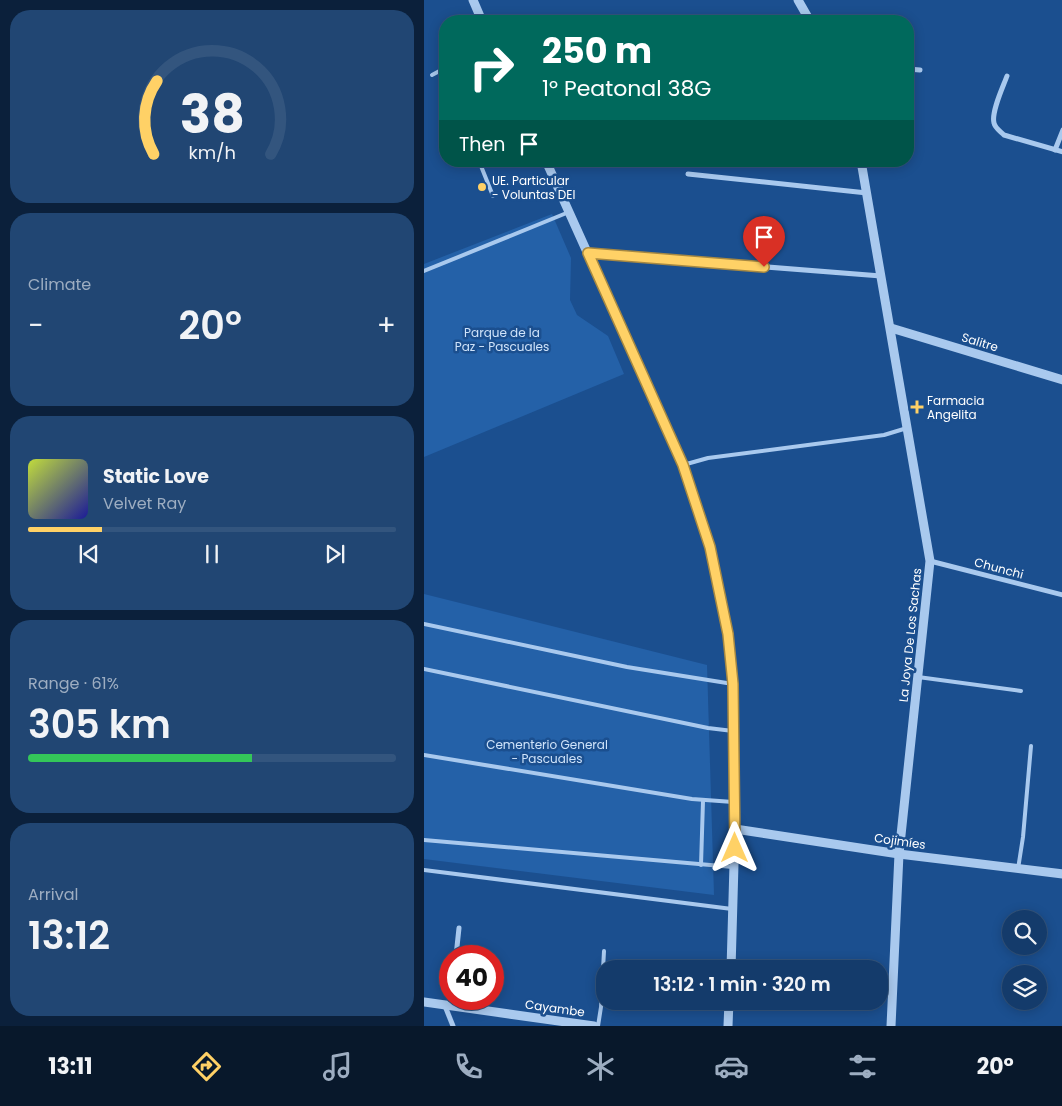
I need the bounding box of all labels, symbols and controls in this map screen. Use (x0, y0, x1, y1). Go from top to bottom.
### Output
text: 250 m (542, 26, 652, 75)
icon: right (459, 35, 524, 100)
text: 1° Peatonal 38G (542, 73, 711, 104)
text: 38 (179, 78, 245, 151)
icon: arrive (515, 130, 543, 158)
text: Then (459, 131, 505, 158)
text: km/h (188, 140, 236, 165)
place label: UE. Particular - Voluntas DEI (492, 172, 576, 203)
marker: UE. Particular - Voluntas DEI (476, 181, 488, 193)
pin (743, 216, 785, 267)
icon: arrive (750, 223, 778, 251)
text: Climate (28, 273, 91, 296)
text: 20° (179, 299, 242, 352)
text: − (28, 306, 43, 345)
text: + (377, 306, 396, 345)
park label: Parque de la Paz - Pascuales (455, 324, 549, 355)
street label: Salitre (960, 328, 1000, 356)
place label: Farmacia Angelita (927, 392, 984, 423)
marker: Farmacia Angelita (911, 401, 923, 413)
text: Static Love (103, 463, 209, 490)
text: Velvet Ray (103, 492, 186, 515)
icon: previous (75, 540, 103, 568)
icon: pause (198, 540, 226, 568)
icon: next (321, 540, 349, 568)
street label: Chunchi (973, 553, 1025, 583)
street label: La Joya De Los Sachas (895, 567, 925, 703)
text: Range · 61% (28, 672, 119, 695)
text: 305 km (28, 698, 171, 751)
park label: Cementerio General - Pascuales (486, 736, 608, 767)
position arrow (708, 821, 760, 873)
street label: Cojimíes (873, 829, 927, 853)
text: Arrival (28, 883, 78, 906)
text: 13:12 (28, 909, 110, 962)
map controls (1002, 910, 1047, 1010)
button: search (1002, 910, 1047, 955)
speed limit sign: 40 (439, 945, 504, 1010)
button: layers (1002, 965, 1047, 1010)
text: 13:12 · 1 min · 320 m (653, 971, 831, 998)
street label: Cayambe (524, 995, 586, 1021)
icon: directions (189, 1049, 224, 1084)
icon: music (320, 1049, 355, 1084)
icon: phone (451, 1049, 486, 1084)
icon: climate (583, 1049, 618, 1084)
icon: car (714, 1049, 749, 1084)
icon: filters (845, 1049, 880, 1084)
text: 13:11 (48, 1051, 93, 1082)
text: 20° (977, 1051, 1014, 1082)

